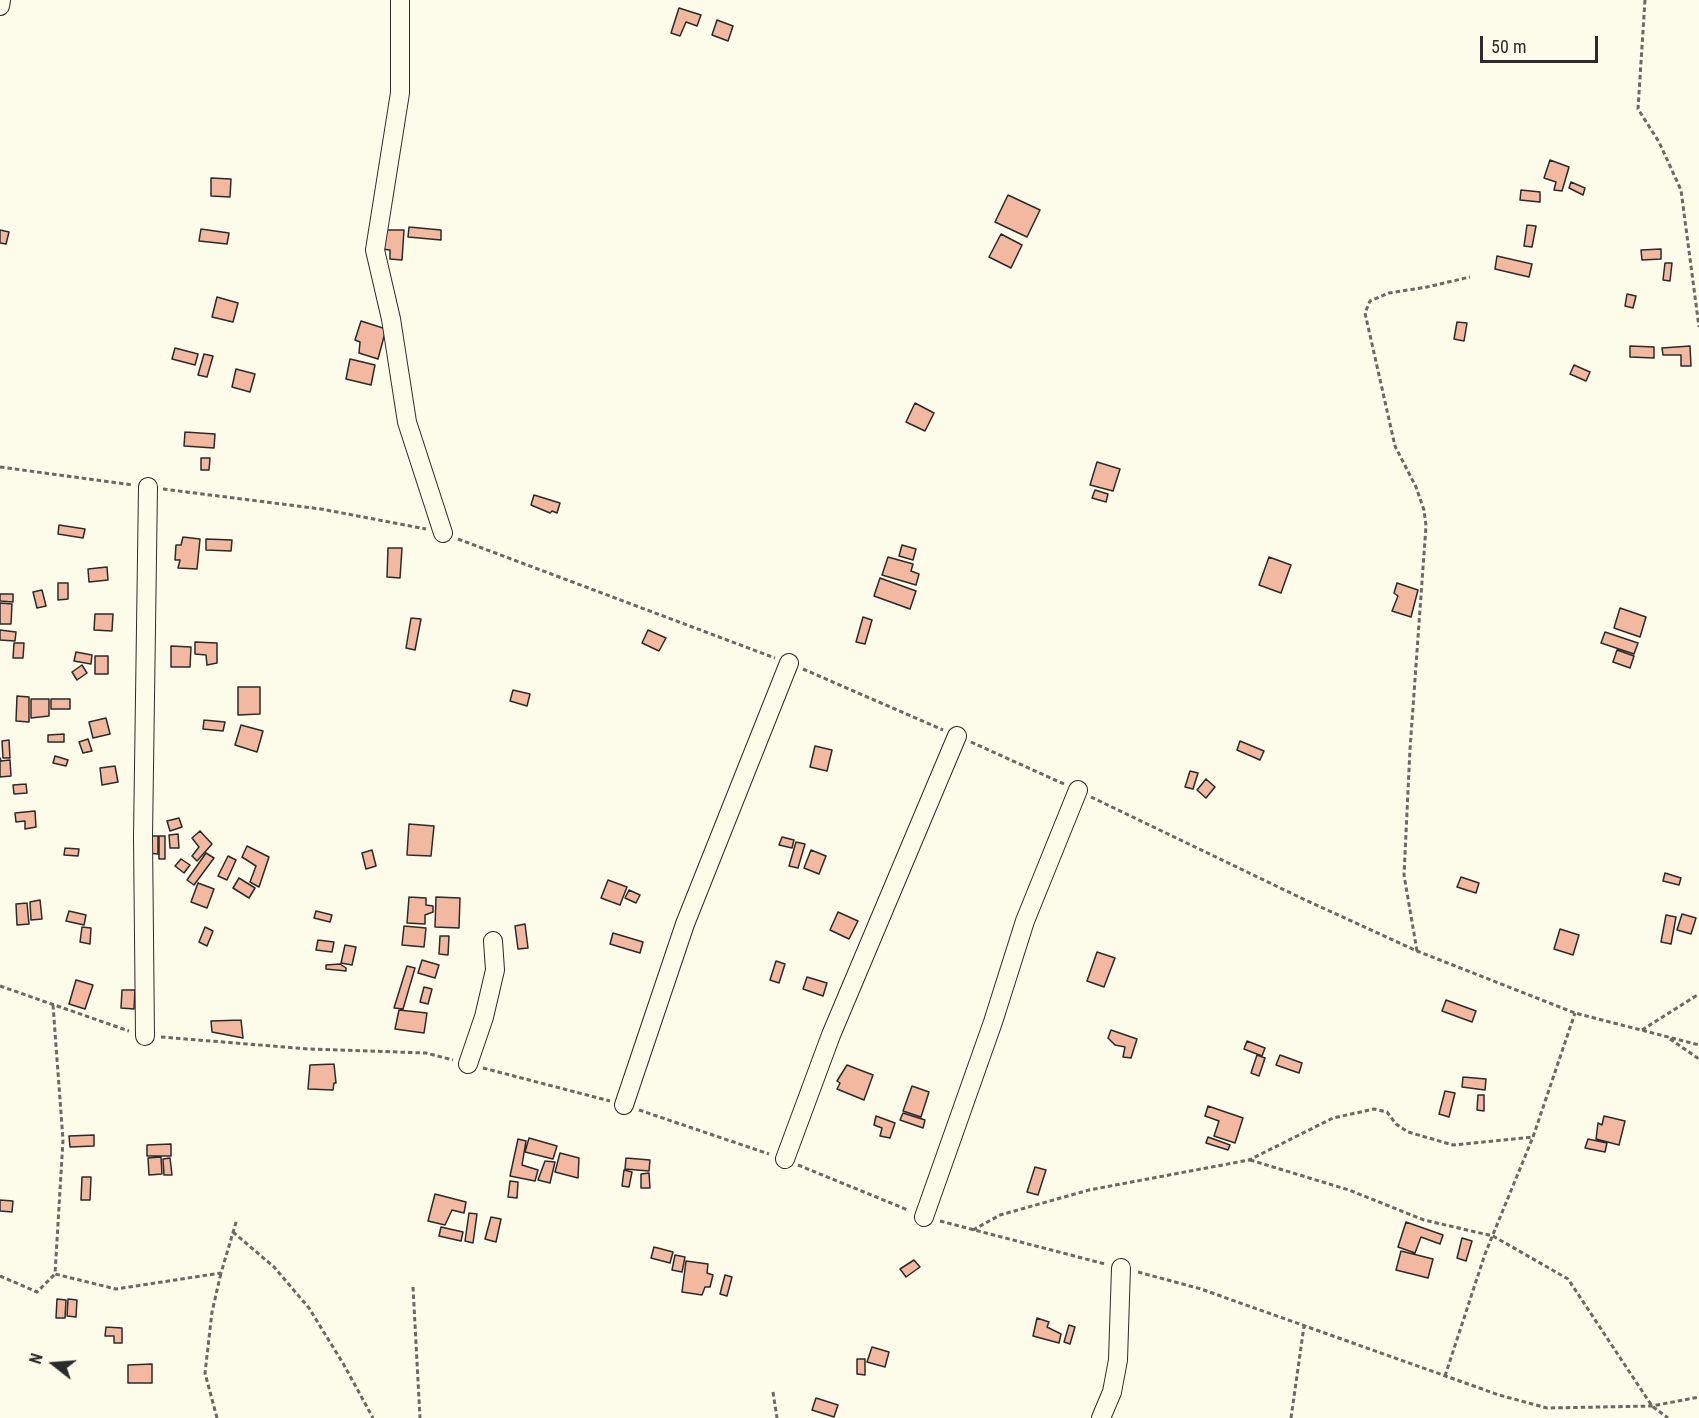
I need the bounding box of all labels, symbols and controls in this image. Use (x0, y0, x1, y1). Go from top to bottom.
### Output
scale bar (1483, 24, 1602, 62)
text: 50 m (1491, 36, 1526, 57)
north arrow (24, 1334, 84, 1394)
text: N (26, 1351, 47, 1366)

